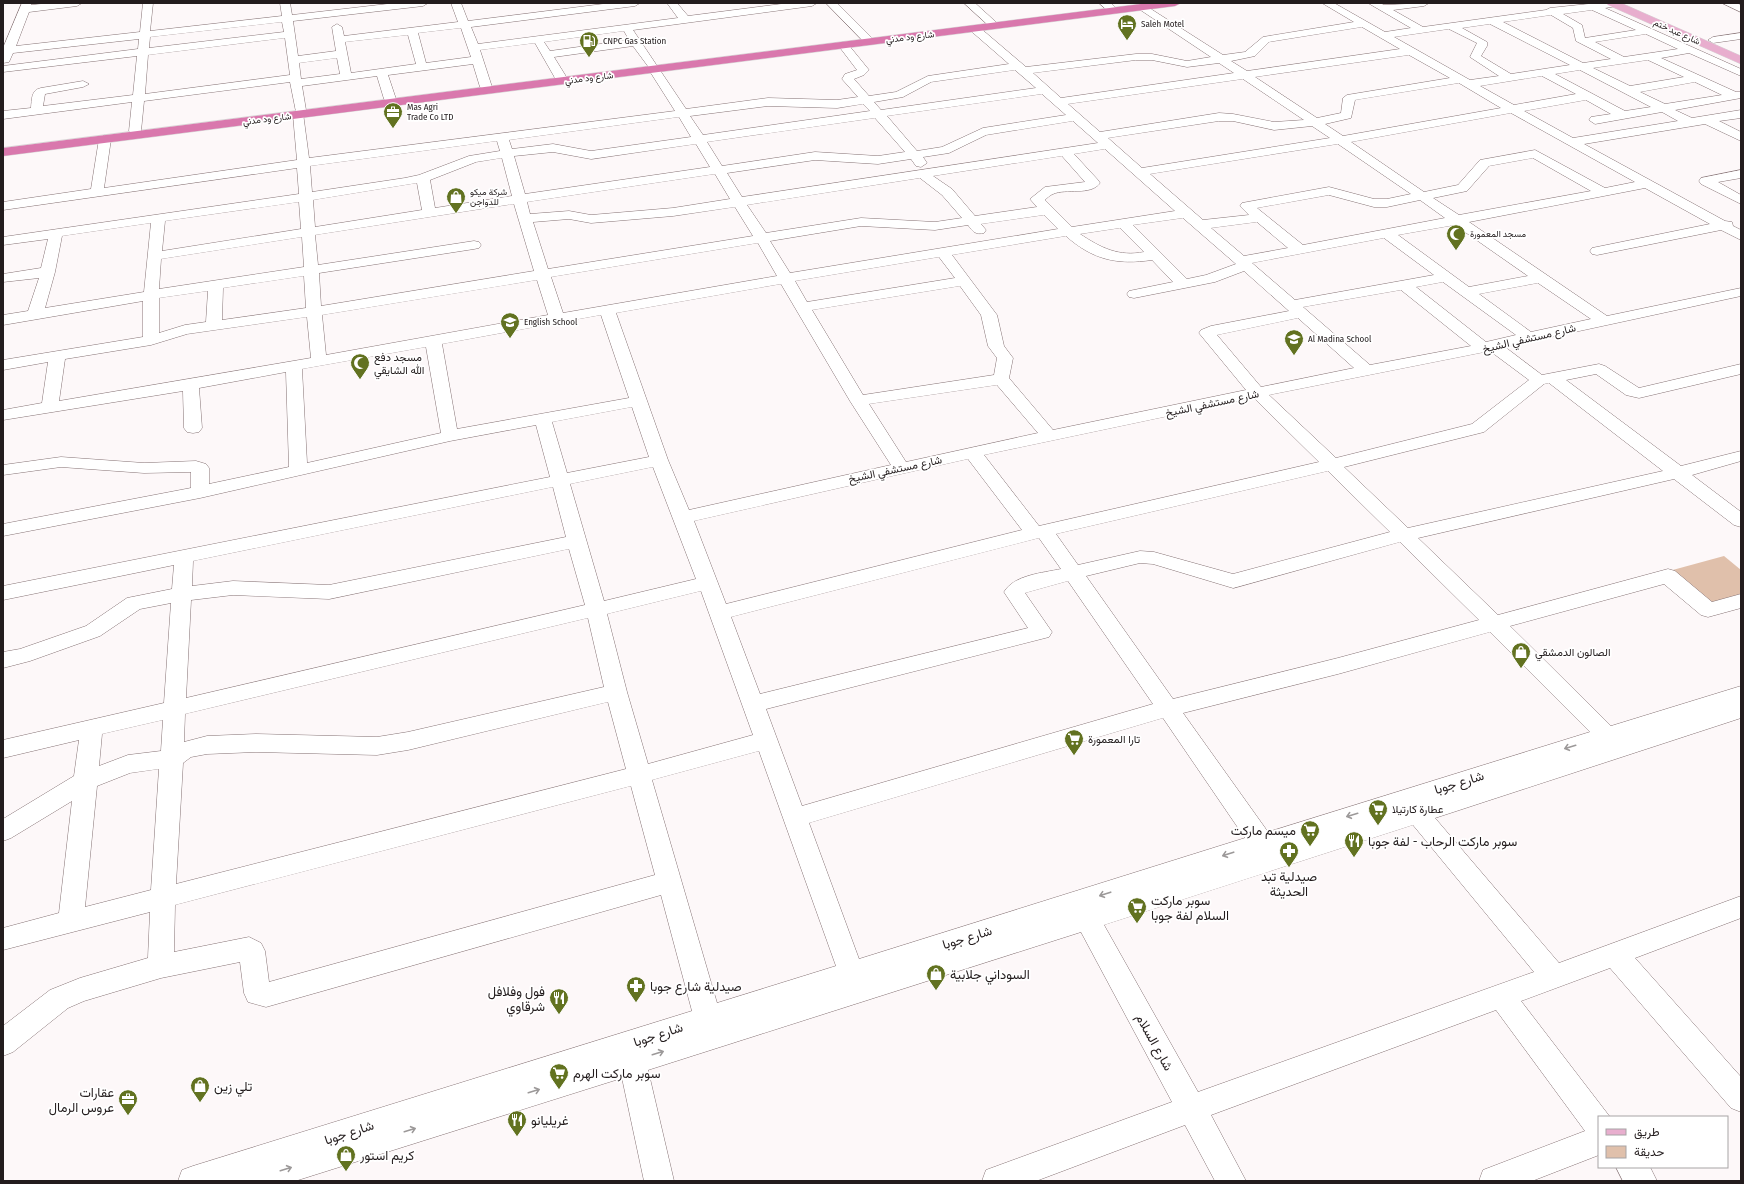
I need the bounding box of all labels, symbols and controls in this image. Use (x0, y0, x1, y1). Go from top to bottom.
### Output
hotel icon: Saleh Motel (1116, 13, 1138, 41)
street label: شارع عبد ختم (1652, 17, 1702, 48)
place label: Saleh Motel (1141, 19, 1185, 29)
street label: شارع ود مدني (885, 29, 935, 47)
fuel station icon: CNPC Gas Station (578, 30, 600, 58)
place label: CNPC Gas Station (603, 36, 667, 46)
street label: شارع ود مدني (564, 70, 614, 88)
office icon: Mas Agri Trade Co LTD (382, 101, 404, 129)
place label: Mas Agri Trade Co LTD (407, 102, 453, 122)
street label: شارع ود مدني (242, 111, 292, 129)
shop icon: شركة ميكو للدواجن (445, 186, 467, 214)
place label: شركة ميكو للدواجن (470, 187, 507, 208)
mosque icon: مسجد المعمورة (1445, 223, 1467, 251)
place label: مسجد المعمورة (1470, 229, 1526, 240)
school or university icon: English School (499, 311, 521, 339)
place label: English School (524, 317, 578, 327)
street label: شارع مستشفي الشيخ (1481, 321, 1578, 358)
school or university icon: Al Madina School (1283, 328, 1305, 356)
place label: Al Madina School (1308, 334, 1372, 344)
place label: مسجد دفع الله الشايقي (374, 351, 425, 380)
mosque icon: مسجد دفع الله الشايقي (349, 352, 371, 380)
street label: شارع مستشفي الشيخ (1164, 387, 1261, 423)
street label: شارع مستشفي الشيخ (847, 453, 944, 489)
shop icon: الصالون الدمشقي (1510, 641, 1532, 669)
place label: الصالون الدمشقي (1535, 646, 1610, 662)
supermarket icon: تارا المعمورة (1063, 728, 1085, 756)
place label: تارا المعمورة (1088, 733, 1141, 746)
one-way arrow (1564, 744, 1577, 751)
street label: شارع جوبا (1433, 768, 1486, 799)
supermarket icon: عطارة كارتيلا (1367, 798, 1389, 826)
place label: عطارة كارتيلا (1392, 803, 1444, 816)
one-way arrow (1346, 812, 1359, 819)
supermarket icon: ميسم ماركت (1299, 819, 1321, 847)
place label: ميسم ماركت (1231, 823, 1296, 839)
restaurant icon: سوبر ماركت الرحاب - لفة جوبا (1343, 830, 1365, 858)
place label: سوبر ماركت الرحاب - لفة جوبا (1368, 834, 1517, 850)
pharmacy icon: صيدلية تبد الحديثة (1278, 840, 1300, 868)
one-way arrow (1222, 851, 1235, 858)
place label: صيدلية تبد الحديثة (1261, 869, 1317, 899)
one-way arrow (1098, 891, 1111, 898)
place label: سوبر ماركت السلام لفة جوبا (1151, 893, 1229, 924)
supermarket icon: سوبر ماركت السلام لفة جوبا (1126, 896, 1148, 924)
street label: شارع جوبا (941, 923, 994, 954)
shop icon: السوداني جلابية (925, 963, 947, 991)
place label: السوداني جلابية (950, 967, 1030, 985)
pharmacy icon: صيدلية شارع جوبا (625, 975, 647, 1003)
place label: صيدلية شارع جوبا (650, 979, 742, 996)
place label: فول وفلافل شرقاوي (488, 984, 545, 1017)
restaurant icon: فول وفلافل شرقاوي (548, 987, 570, 1015)
street label: شارع السلام (1131, 1011, 1176, 1074)
street label: شارع جوبا (632, 1019, 685, 1051)
one-way arrow (651, 1049, 664, 1056)
supermarket icon: سوبر ماركت الهرم (548, 1062, 570, 1090)
place label: سوبر ماركت الهرم (573, 1066, 660, 1082)
shop icon: تلي زين (189, 1075, 211, 1103)
place label: تلي زين (214, 1079, 252, 1097)
place label: عقارات عروس الرمال (49, 1085, 114, 1116)
one-way arrow (527, 1087, 539, 1095)
office icon: عقارات عروس الرمال (117, 1088, 139, 1116)
restaurant icon: غريليانو (506, 1109, 528, 1137)
place label: غريليانو (531, 1113, 569, 1129)
legend (1598, 1116, 1728, 1168)
street label: شارع جوبا (323, 1117, 376, 1149)
text: طريق (1634, 1125, 1660, 1140)
one-way arrow (403, 1126, 416, 1133)
shop icon: كريم استور (335, 1144, 357, 1172)
text: حديقة (1634, 1145, 1664, 1159)
place label: كريم استور (359, 1148, 415, 1164)
one-way arrow (279, 1165, 292, 1172)

